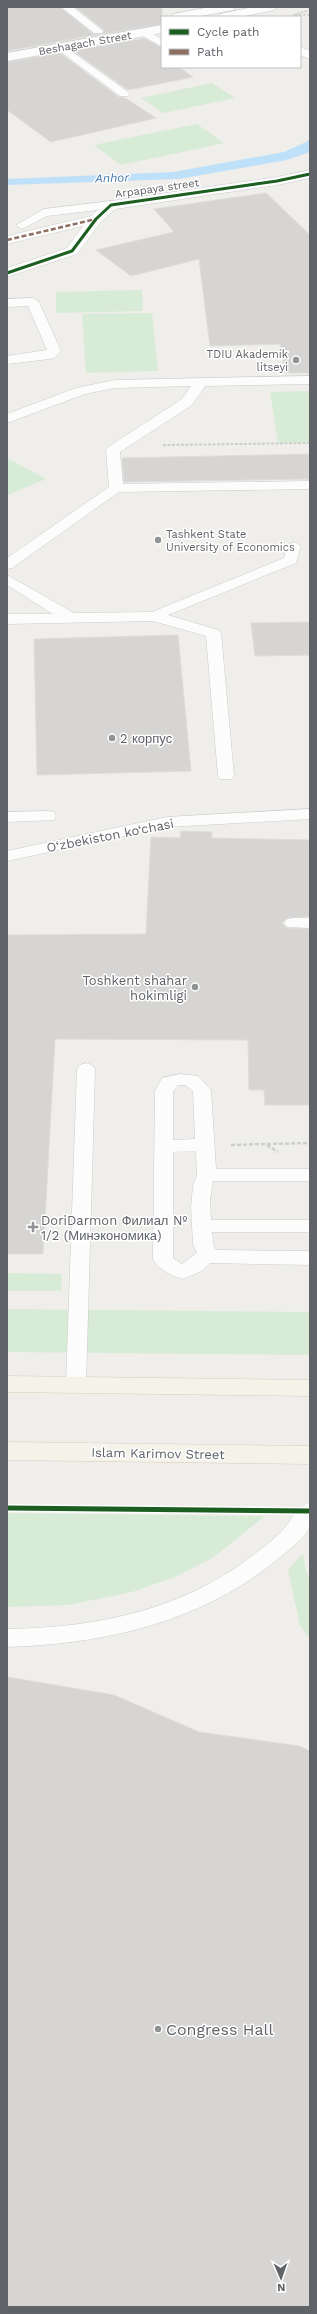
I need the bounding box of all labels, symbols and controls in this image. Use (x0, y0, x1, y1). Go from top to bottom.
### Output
legend (161, 16, 301, 68)
text: Cycle path (197, 25, 259, 39)
street label: Beshagach Street (38, 29, 133, 58)
text: Path (197, 45, 223, 59)
water label: Anhor (94, 170, 130, 186)
street label: Arpapaya street (114, 176, 200, 201)
place label: TDIU Akademik litseyi (207, 348, 288, 374)
marker: TDIU Akademik litseyi (291, 355, 301, 365)
place label: Tashkent State University of Economics (166, 528, 295, 554)
marker: Tashkent State University of Economics (153, 535, 163, 545)
place label: 2 корпус (120, 731, 173, 746)
marker: 2 корпус (107, 733, 117, 743)
street label: O‘zbekiston ko‘chasi (45, 816, 175, 855)
place label: Toshkent shahar hokimligi (82, 973, 187, 1003)
marker: Toshkent shahar hokimligi (190, 982, 200, 992)
place label: DoriDarmon Филиал № 1/2 (Минэкономика) (41, 1213, 187, 1243)
marker: DoriDarmon Филиал № 1/2 (Минэкономика) (28, 1222, 38, 1232)
street label: Islam Karimov Street (91, 1445, 225, 1462)
place label: Congress Hall (166, 2020, 273, 2039)
marker: Congress Hall (153, 2024, 163, 2034)
north arrow (261, 2258, 301, 2298)
text: N (277, 2281, 286, 2294)

